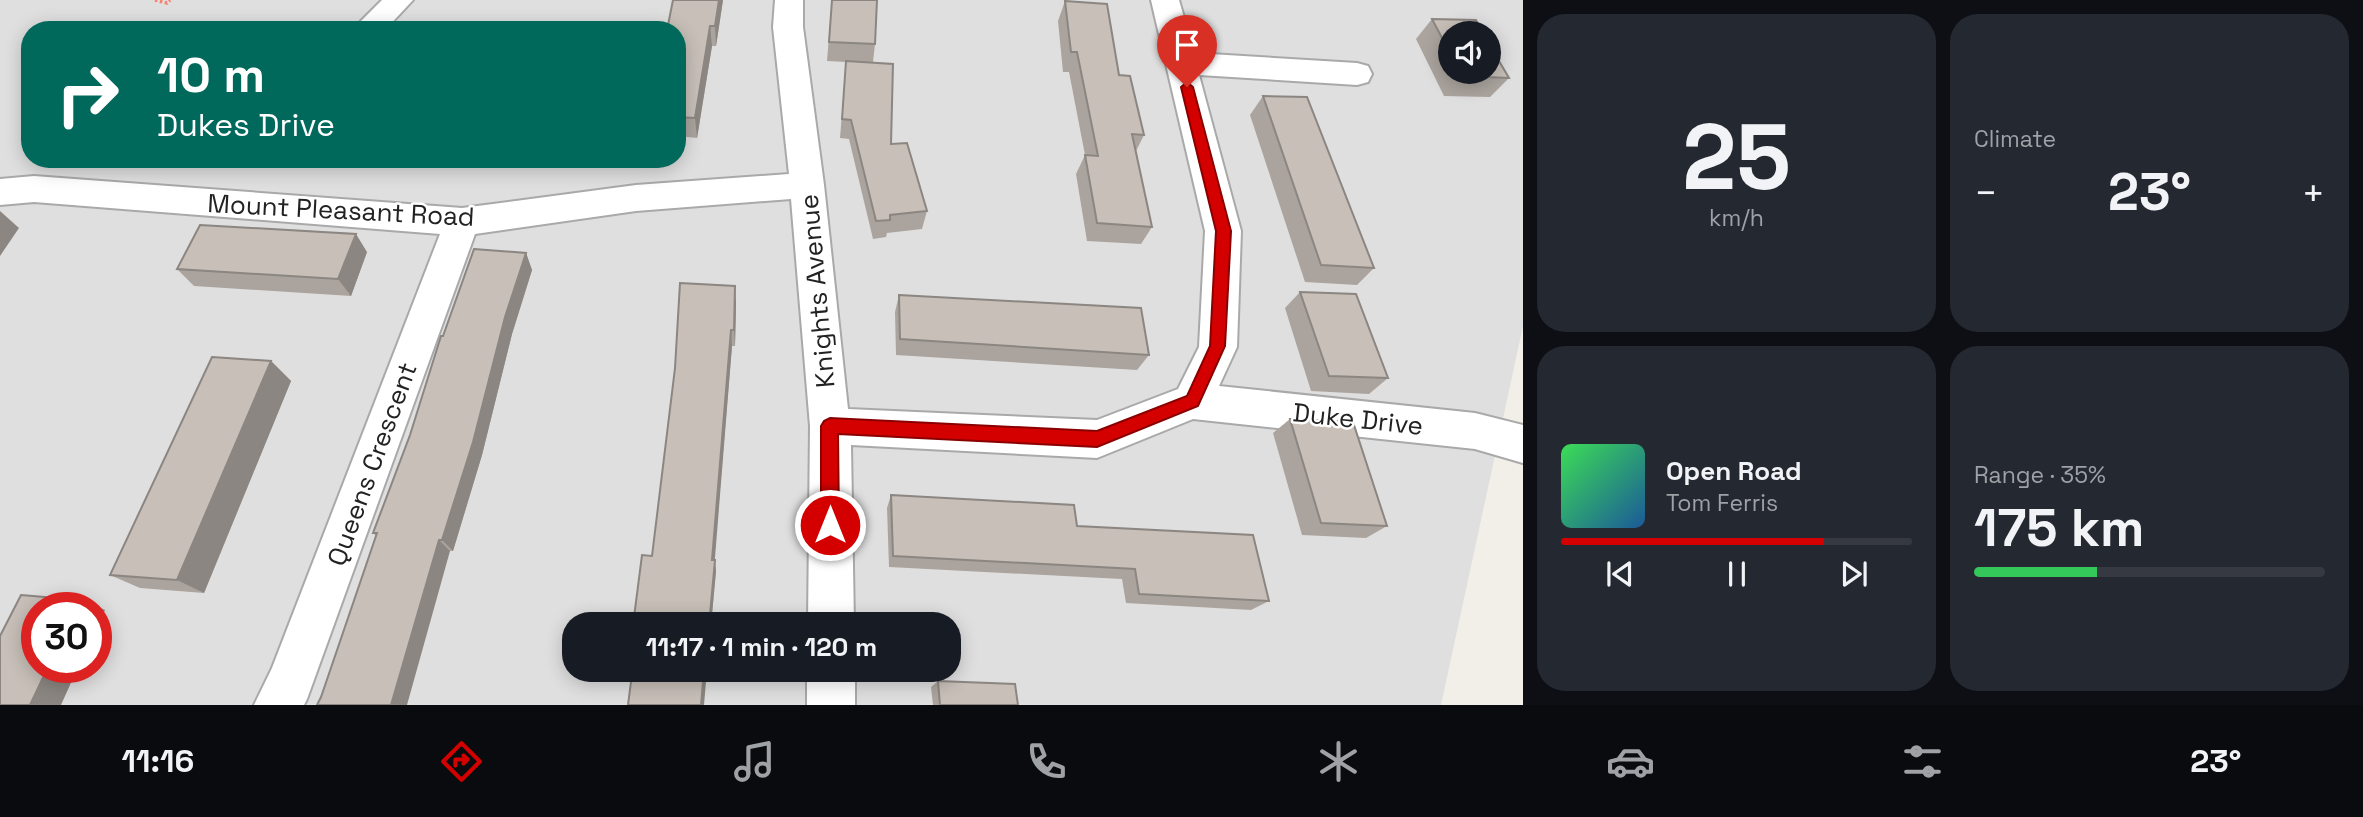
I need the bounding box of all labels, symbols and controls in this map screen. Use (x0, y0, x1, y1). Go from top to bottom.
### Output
pin (1157, 15, 1217, 87)
map controls (1438, 21, 1501, 84)
button: sound (1438, 21, 1501, 84)
icon: arrive (1168, 26, 1206, 64)
text: 10 m (157, 44, 265, 106)
icon: right (42, 49, 133, 140)
text: 25 (1682, 99, 1791, 216)
text: Dukes Drive (157, 105, 335, 145)
text: Climate (1974, 124, 2056, 154)
text: 23° (2108, 159, 2191, 225)
text: − (1974, 169, 1998, 217)
text: + (2301, 169, 2325, 217)
street label: Mount Pleasant Road (207, 186, 475, 234)
street label: Knights Avenue (792, 193, 842, 389)
text: km/h (1709, 203, 1764, 233)
street label: Queens Crescent (319, 358, 425, 570)
street label: Duke Drive (1291, 395, 1425, 443)
text: Open Road (1666, 454, 1802, 488)
text: Range · 35% (1974, 460, 2106, 490)
position arrow (793, 488, 867, 562)
text: Tom Ferris (1666, 488, 1778, 518)
text: 175 km (1974, 495, 2144, 561)
icon: previous (1601, 555, 1639, 593)
icon: pause (1718, 555, 1756, 593)
icon: next (1835, 555, 1873, 593)
speed limit sign: 30 (21, 592, 112, 683)
text: 11:17 · 1 min · 120 m (646, 630, 877, 664)
icon: directions (437, 737, 486, 786)
icon: music (730, 737, 779, 786)
icon: phone (1022, 737, 1071, 786)
icon: climate (1314, 737, 1363, 786)
icon: car (1606, 737, 1655, 786)
icon: filters (1898, 737, 1947, 786)
text: 11:16 (122, 741, 194, 781)
text: 23° (2190, 741, 2241, 781)

